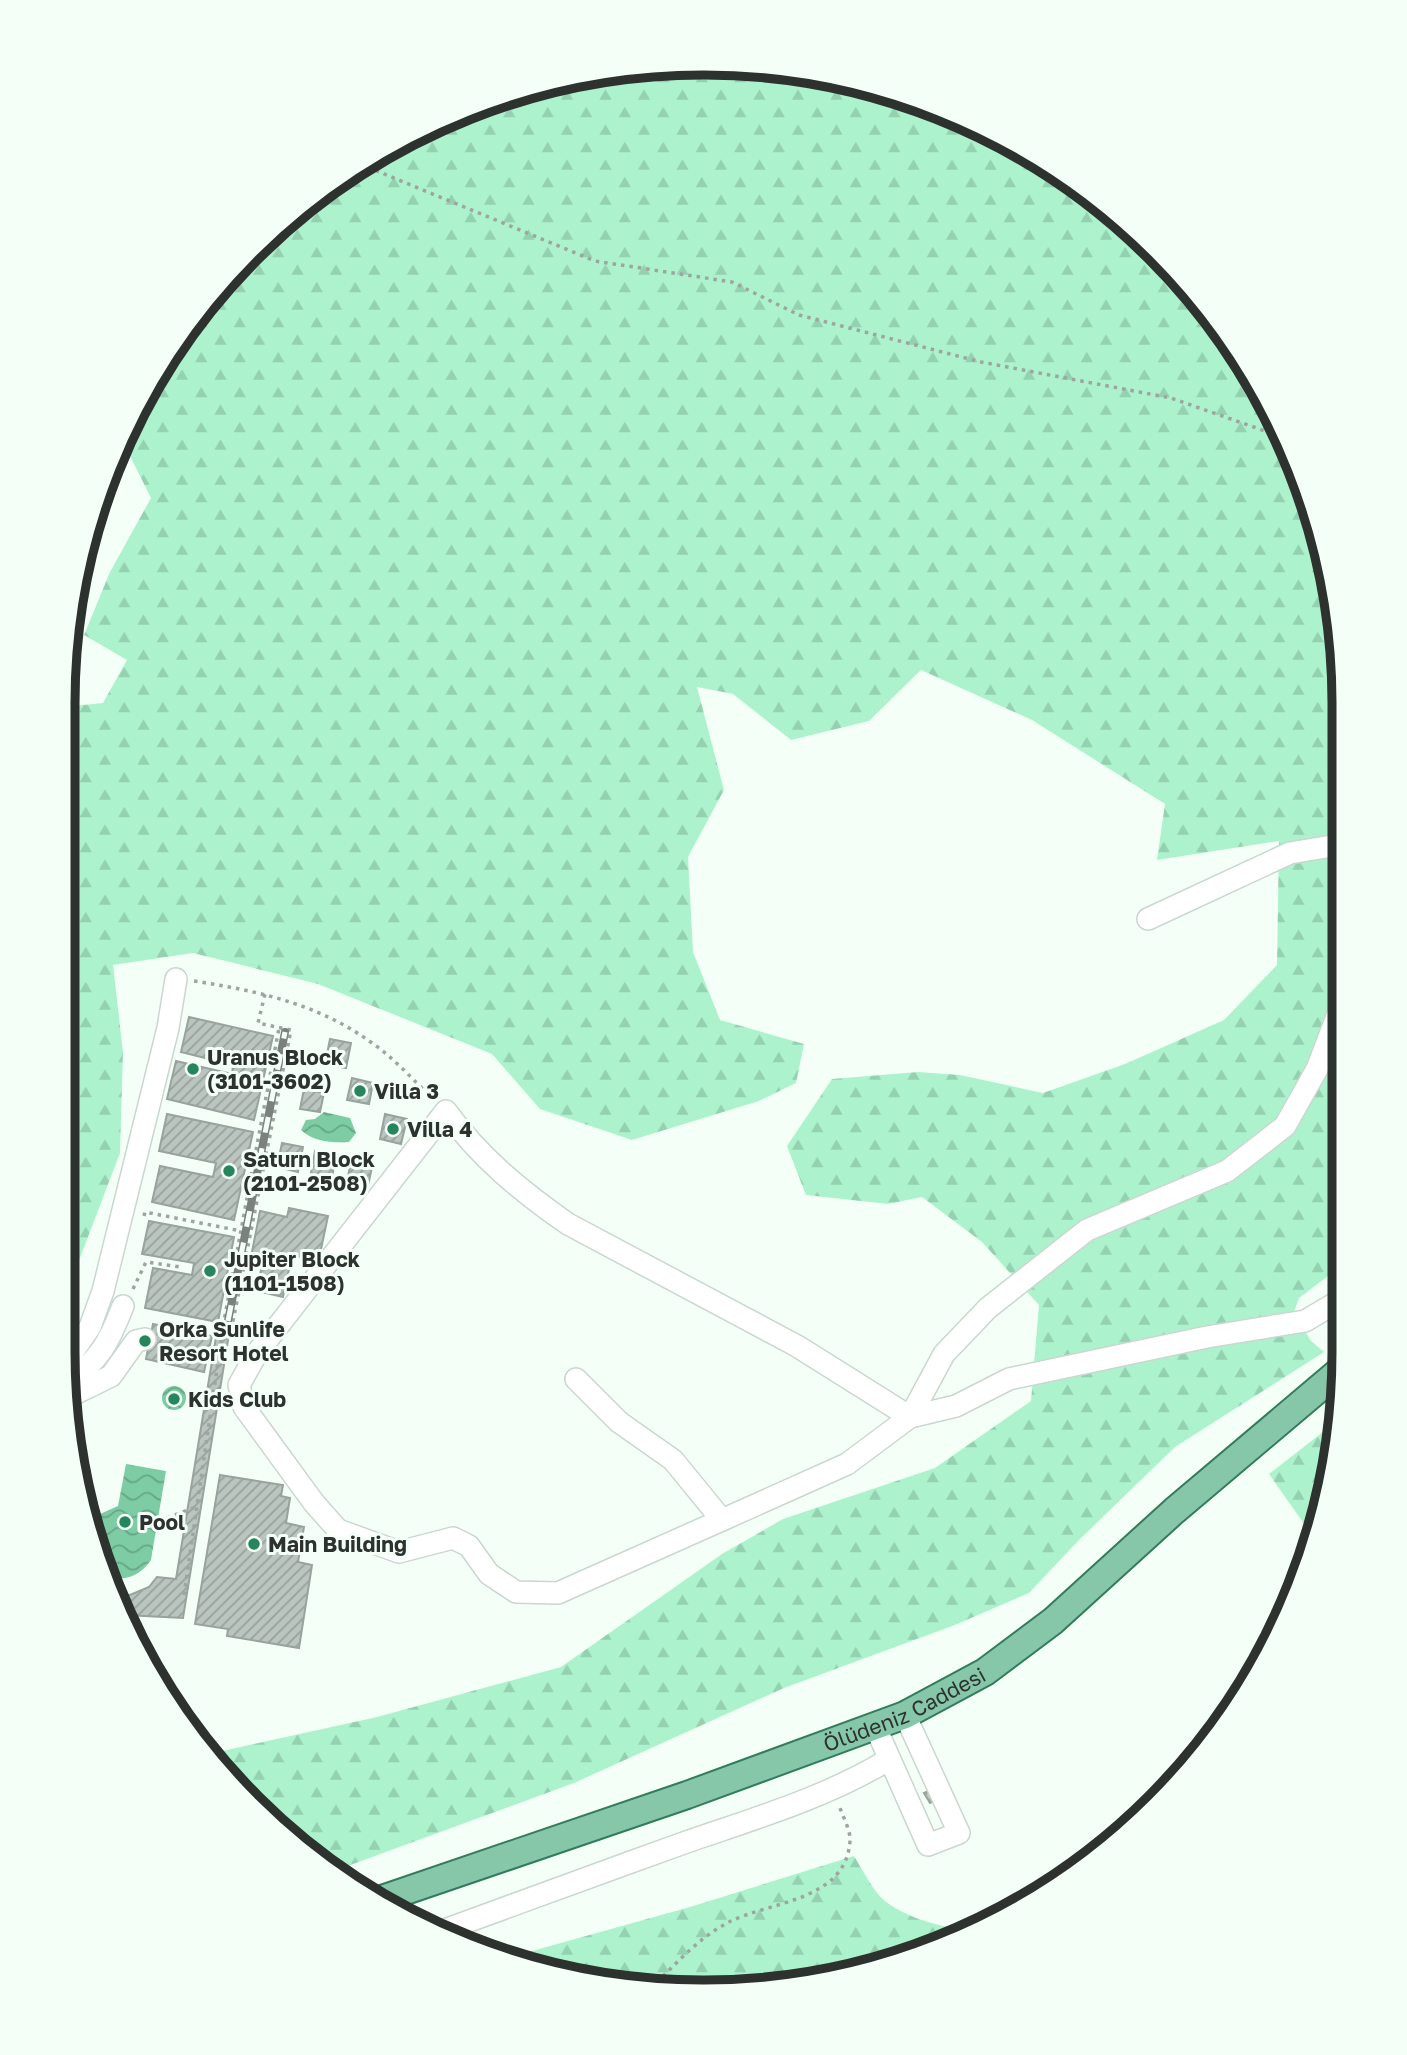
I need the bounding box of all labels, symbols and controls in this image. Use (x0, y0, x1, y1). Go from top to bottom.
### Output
place label: Uranus Block (3101-3602) (207, 1044, 343, 1094)
marker: Uranus Block (3101-3602) (185, 1061, 201, 1077)
place label: Villa 3 (374, 1078, 439, 1104)
marker: Villa 3 (352, 1083, 368, 1099)
place label: Villa 4 (407, 1116, 472, 1142)
marker: Villa 4 (385, 1121, 401, 1137)
place label: Saturn Block (2101-2508) (243, 1146, 375, 1196)
marker: Saturn Block (2101-2508) (221, 1163, 237, 1179)
place label: Jupiter Block (1101-1508) (224, 1246, 360, 1296)
marker: Jupiter Block (1101-1508) (202, 1263, 218, 1279)
place label: Orka Sunlife Resort Hotel (159, 1316, 289, 1366)
marker: Orka Sunlife Resort Hotel (137, 1333, 153, 1349)
place label: Kids Club (188, 1386, 286, 1412)
marker: Kids Club (166, 1391, 182, 1407)
place label: Pool (139, 1509, 185, 1535)
marker: Pool (117, 1514, 133, 1530)
place label: Main Building (268, 1531, 407, 1557)
marker: Main Building (246, 1536, 262, 1552)
street label: Ölüdeniz Caddesi (820, 1661, 990, 1757)

